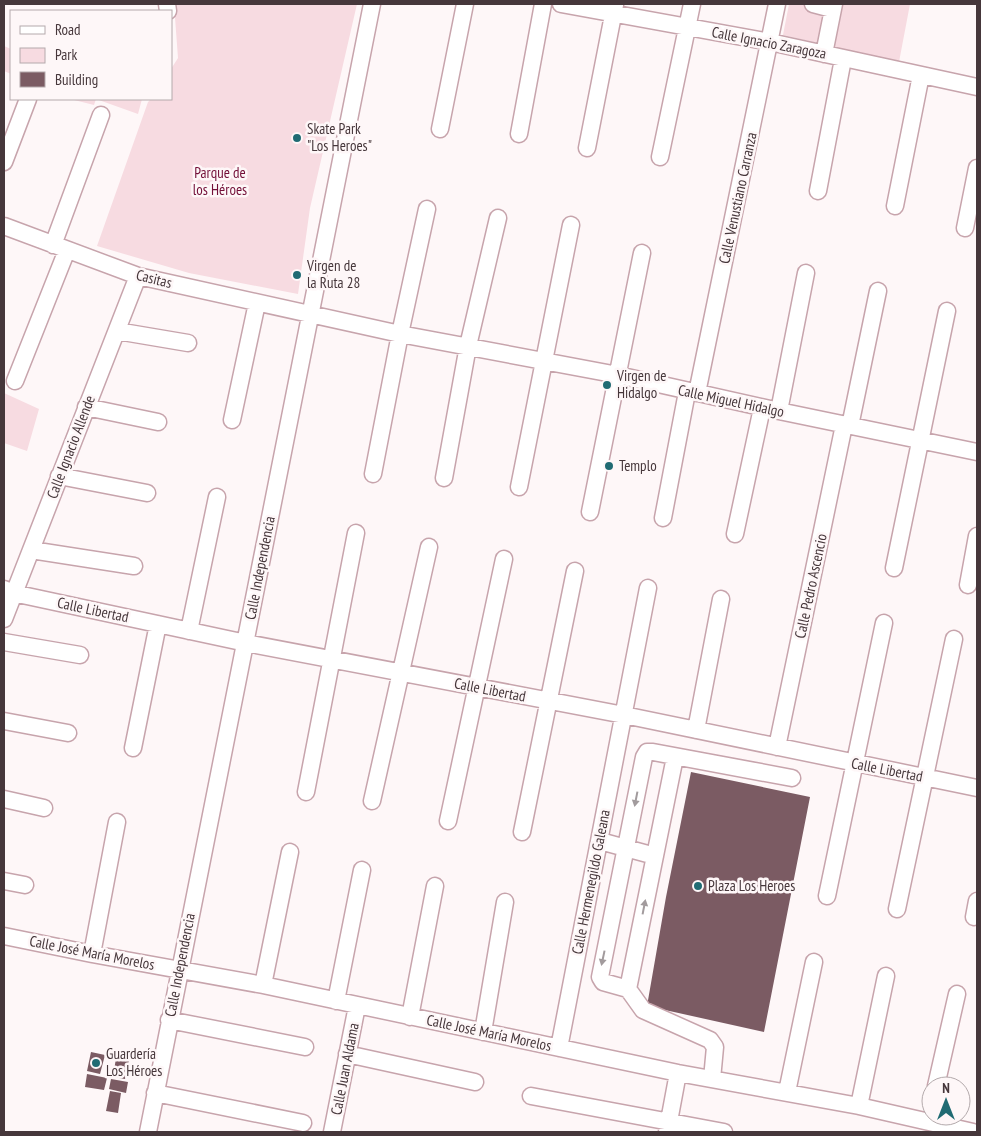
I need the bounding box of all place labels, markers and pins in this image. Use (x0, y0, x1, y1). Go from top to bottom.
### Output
place label: Skate Park "Los Heroes" (307, 119, 372, 155)
marker: Skate Park "Los Heroes" (291, 132, 303, 144)
place label: Virgen de la Ruta 28 (306, 256, 360, 292)
marker: Virgen de la Ruta 28 (291, 269, 303, 281)
place label: Virgen de Hidalgo (616, 366, 666, 402)
marker: Virgen de Hidalgo (601, 379, 613, 391)
place label: Templo (619, 456, 657, 475)
marker: Templo (603, 460, 615, 472)
place label: Plaza Los Heroes (708, 876, 795, 895)
marker: Plaza Los Heroes (692, 880, 704, 892)
place label: Guardería Los Héroes (106, 1044, 162, 1080)
marker: Guardería Los Héroes (90, 1057, 102, 1069)

